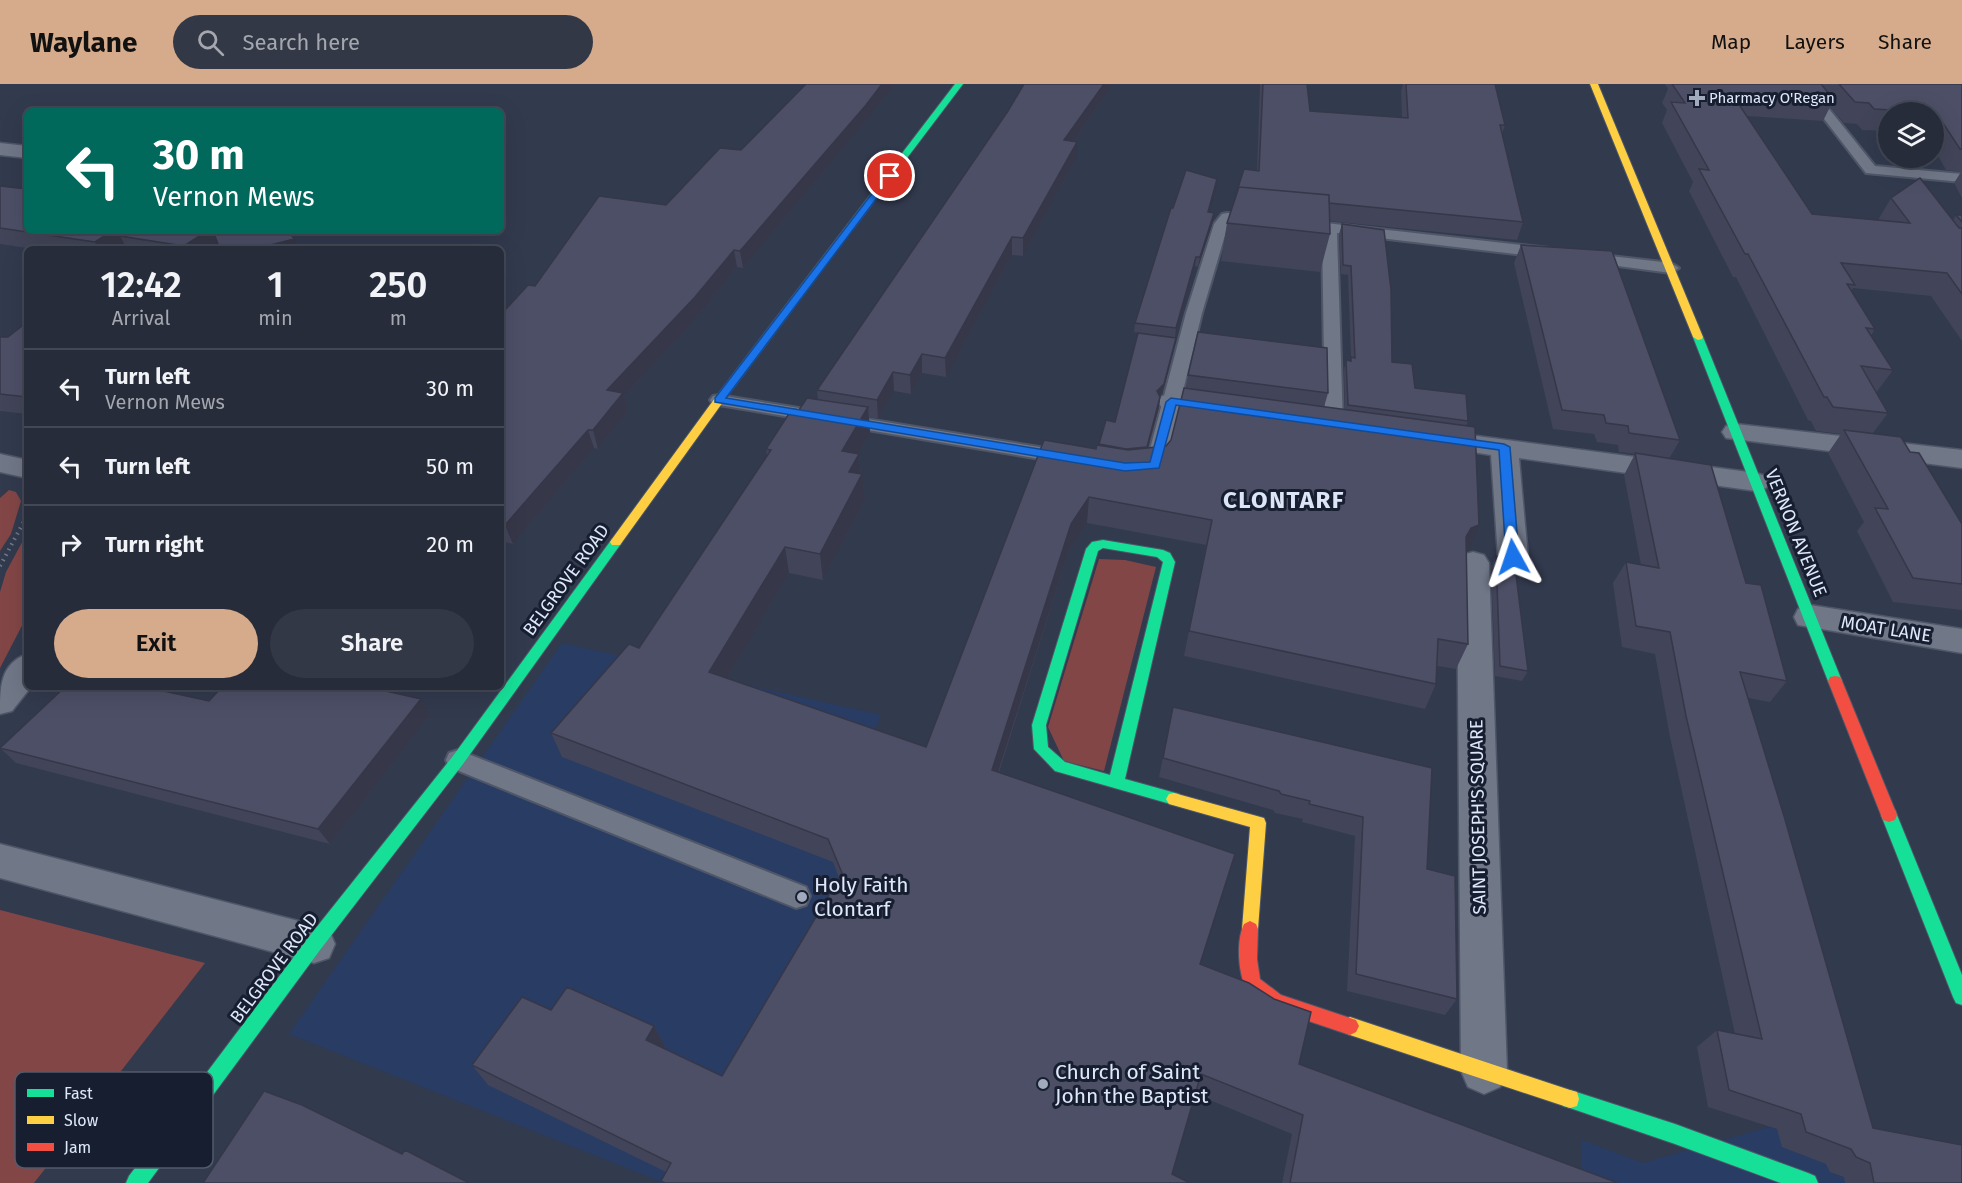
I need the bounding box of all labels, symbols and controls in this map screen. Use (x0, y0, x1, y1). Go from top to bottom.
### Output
search box (173, 15, 593, 69)
text: Waylane (30, 26, 137, 59)
icon: search (194, 26, 227, 59)
text: Search here (242, 29, 360, 56)
text: Map (1711, 29, 1751, 55)
text: Layers (1784, 29, 1845, 55)
text: Share (1878, 29, 1932, 55)
place label: Pharmacy O'Regan (1709, 89, 1835, 107)
marker: Pharmacy O'Regan (1690, 91, 1704, 105)
map controls (1878, 102, 1944, 168)
button: layers (1878, 102, 1944, 168)
text: 30 m (153, 130, 245, 180)
icon: left (54, 132, 132, 210)
pin (864, 150, 915, 201)
icon: arrive (873, 159, 906, 192)
text: Vernon Mews (153, 181, 315, 213)
text: 12:42 (101, 263, 182, 307)
text: 1 (267, 263, 284, 307)
text: 250 (369, 263, 427, 307)
text: Arrival (112, 306, 170, 330)
text: min (258, 306, 293, 330)
text: m (390, 306, 407, 330)
text: Turn left (105, 363, 190, 390)
icon: left (54, 372, 87, 405)
text: 30 m (426, 375, 474, 402)
text: Vernon Mews (105, 390, 225, 414)
icon: left (54, 450, 87, 483)
text: Turn left (105, 453, 190, 480)
text: 50 m (426, 453, 474, 480)
street label: VERNON AVENUE (1760, 466, 1832, 600)
district label: CLONTARF (1223, 486, 1345, 514)
street label: BELGROVE ROAD (518, 520, 614, 640)
position arrow (1481, 525, 1545, 589)
icon: right (54, 528, 87, 561)
text: Turn right (105, 531, 204, 558)
text: 20 m (426, 531, 474, 558)
button: Exit (54, 609, 258, 678)
button: Share (270, 609, 474, 678)
street label: MOAT LANE (1839, 611, 1933, 647)
street label: SAINT JOSEPH'S SQUARE (1465, 719, 1491, 915)
place label: Holy Faith Clontarf (814, 872, 909, 922)
marker: Holy Faith Clontarf (795, 890, 809, 904)
street label: BELGROVE ROAD (225, 908, 323, 1028)
place label: Church of Saint John the Baptist (1055, 1059, 1209, 1109)
legend (15, 1072, 213, 1168)
marker: Church of Saint John the Baptist (1036, 1077, 1050, 1091)
text: Fast (64, 1084, 93, 1103)
text: Slow (64, 1111, 99, 1130)
text: Jam (64, 1138, 91, 1157)

